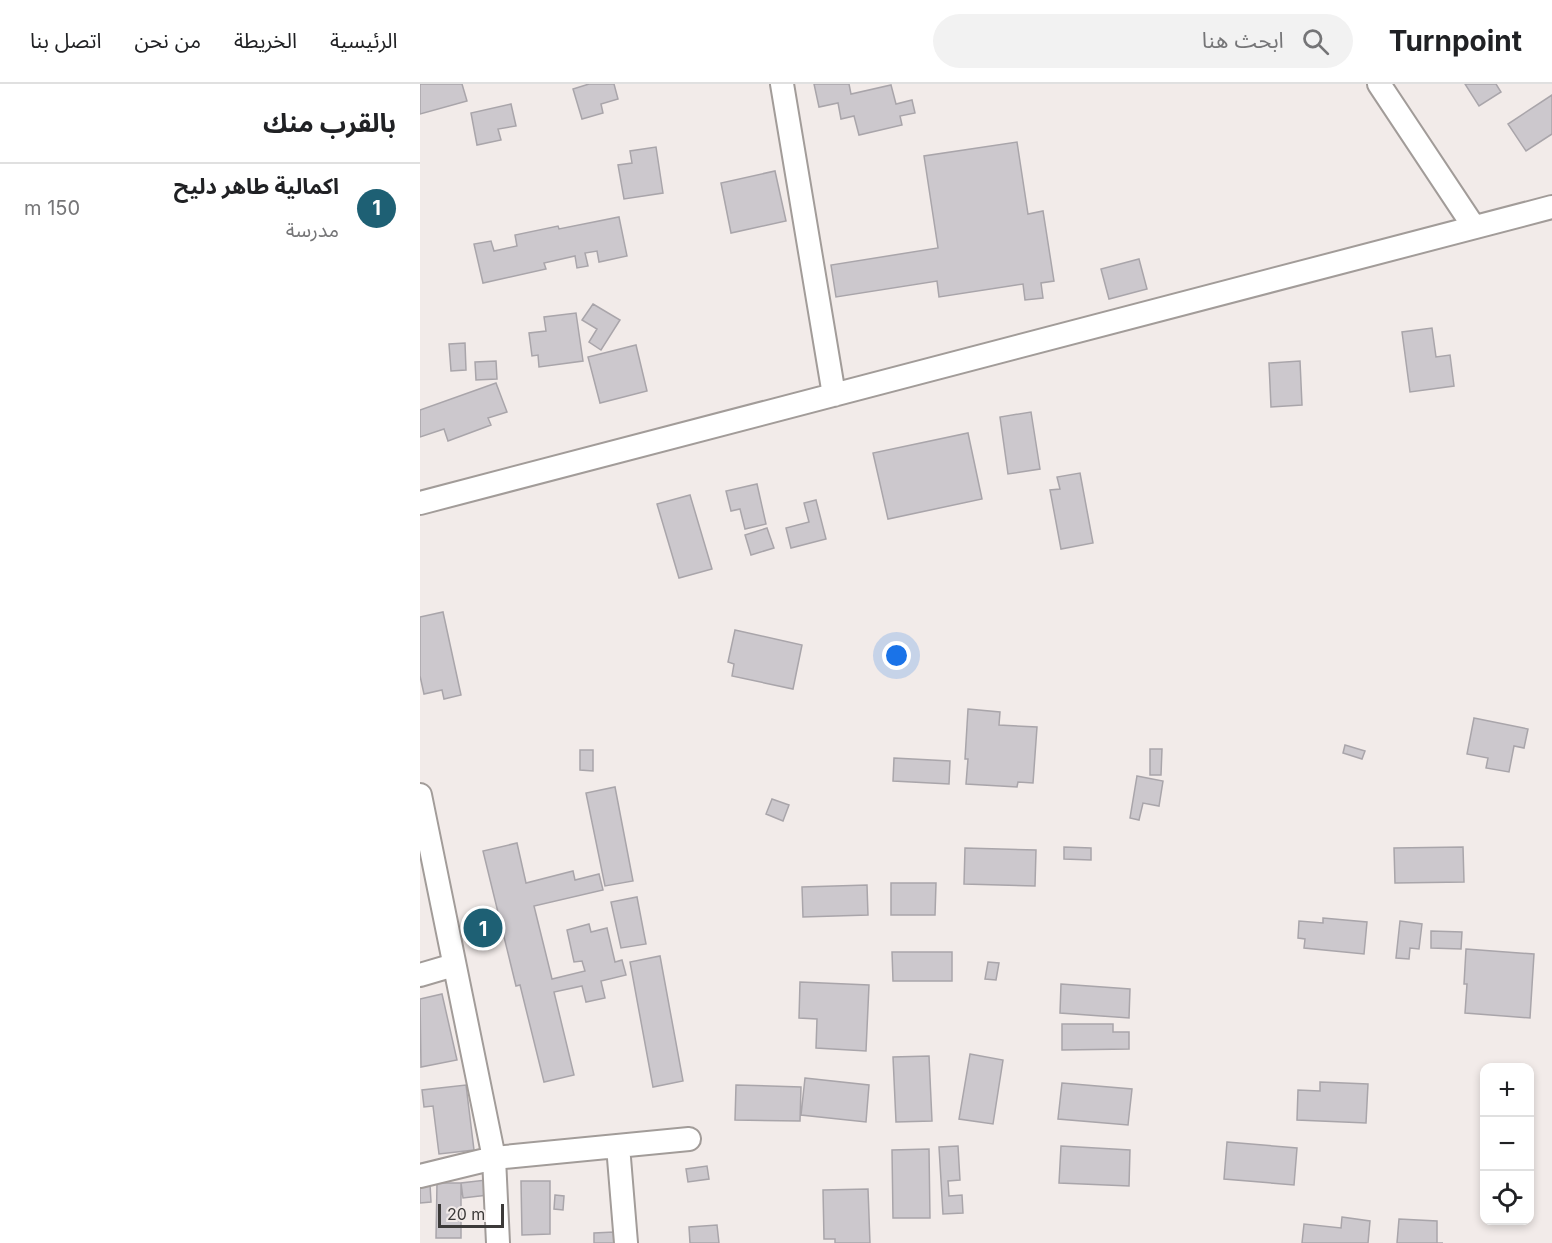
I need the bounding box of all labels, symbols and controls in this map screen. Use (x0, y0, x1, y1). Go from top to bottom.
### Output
search box (933, 14, 1353, 68)
text: Turnpoint (1389, 24, 1522, 58)
icon: search (1299, 25, 1332, 58)
text: ابحث هنا (1202, 27, 1284, 53)
text: اتصل بنا (30, 28, 101, 53)
text: من نحن (134, 28, 201, 53)
text: الخريطة (234, 28, 297, 53)
text: الرئيسية (330, 28, 397, 53)
text: بالقرب منك (263, 107, 396, 138)
text: اكمالية طاهر دليح (174, 173, 339, 199)
text: 150 m (24, 196, 80, 220)
text: 1 (372, 196, 381, 220)
text: مدرسة (286, 218, 339, 242)
your location (882, 641, 911, 670)
pin: 1 (464, 906, 502, 950)
map controls (1480, 1063, 1534, 1225)
button: + (1480, 1063, 1534, 1117)
button: − (1480, 1117, 1534, 1171)
button: locate (1480, 1171, 1534, 1225)
scale bar (438, 1201, 504, 1228)
text: 20 m (447, 1204, 485, 1224)

